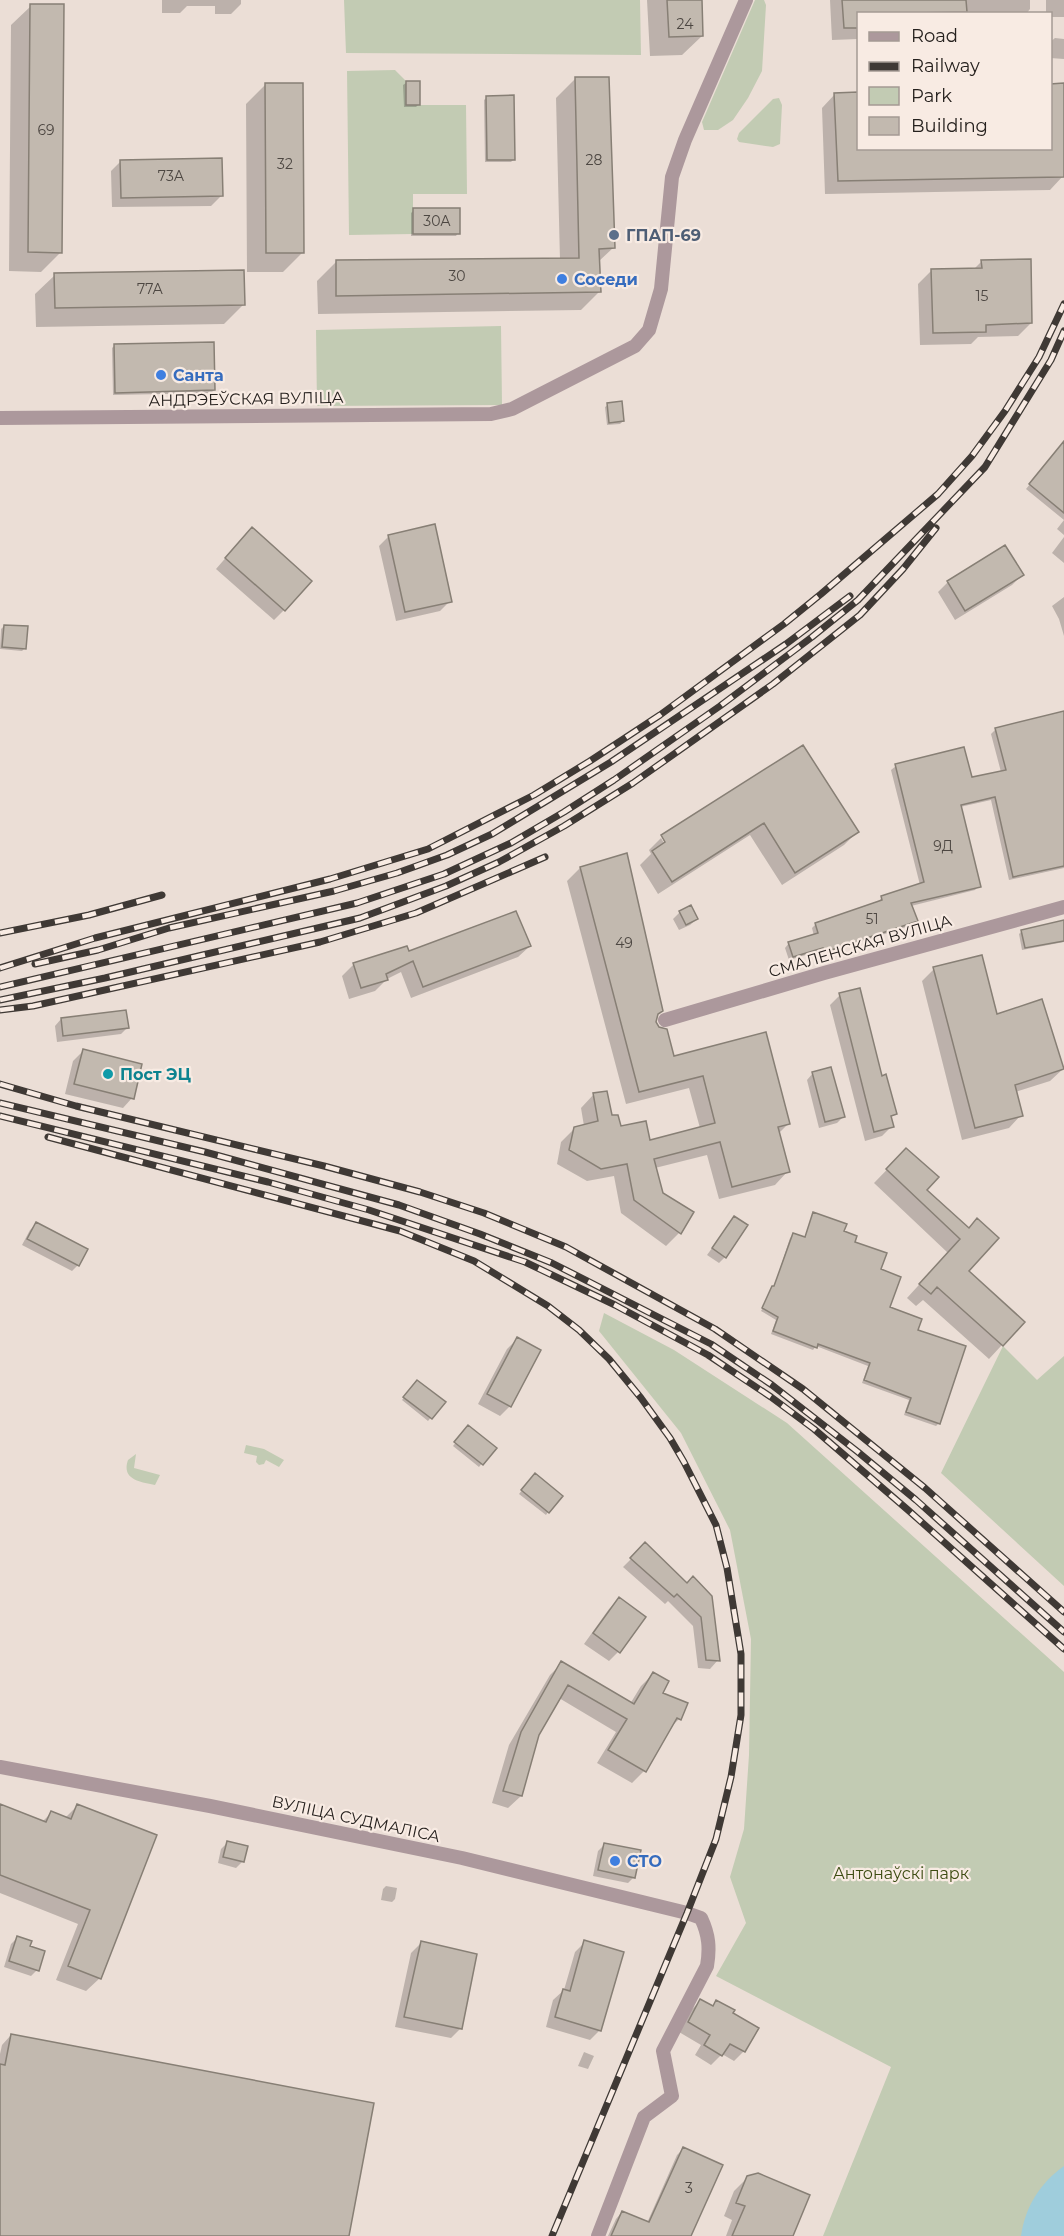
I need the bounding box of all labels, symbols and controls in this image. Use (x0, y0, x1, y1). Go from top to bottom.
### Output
legend (857, 12, 1052, 150)
house number: 24 (677, 15, 694, 33)
text: Road (911, 25, 958, 47)
text: Railway (911, 55, 980, 77)
text: Park (911, 85, 952, 107)
text: Building (911, 115, 988, 137)
house number: 69 (37, 121, 55, 139)
house number: 28 (586, 151, 603, 169)
house number: 32 (277, 155, 293, 173)
house number: 73А (158, 167, 185, 185)
house number: 30А (423, 212, 451, 230)
place label: ГПАП-69 (626, 226, 701, 245)
marker: ГПАП-69 (607, 228, 621, 242)
house number: 30 (448, 267, 466, 285)
place label: Соседи (574, 270, 638, 289)
marker: Соседи (555, 272, 569, 286)
house number: 77А (137, 280, 164, 298)
house number: 15 (976, 287, 989, 305)
place label: Санта (173, 366, 224, 385)
marker: Санта (154, 368, 168, 382)
street label: АНДРЭЕЎСКАЯ ВУЛІЦА (148, 388, 344, 410)
house number: 9Д (933, 837, 953, 855)
house number: 51 (866, 910, 878, 928)
street label: СМАЛЕНСКАЯ ВУЛІЦА (766, 911, 954, 981)
house number: 49 (615, 934, 633, 952)
place label: Пост ЭЦ (120, 1065, 191, 1084)
marker: Пост ЭЦ (101, 1067, 115, 1081)
street label: ВУЛІЦА СУДМАЛІСА (270, 1792, 442, 1846)
place label: СТО (627, 1852, 662, 1871)
marker: СТО (608, 1854, 622, 1868)
park label: Антонаўскі парк (833, 1864, 970, 1883)
house number: 3 (685, 2179, 693, 2197)

